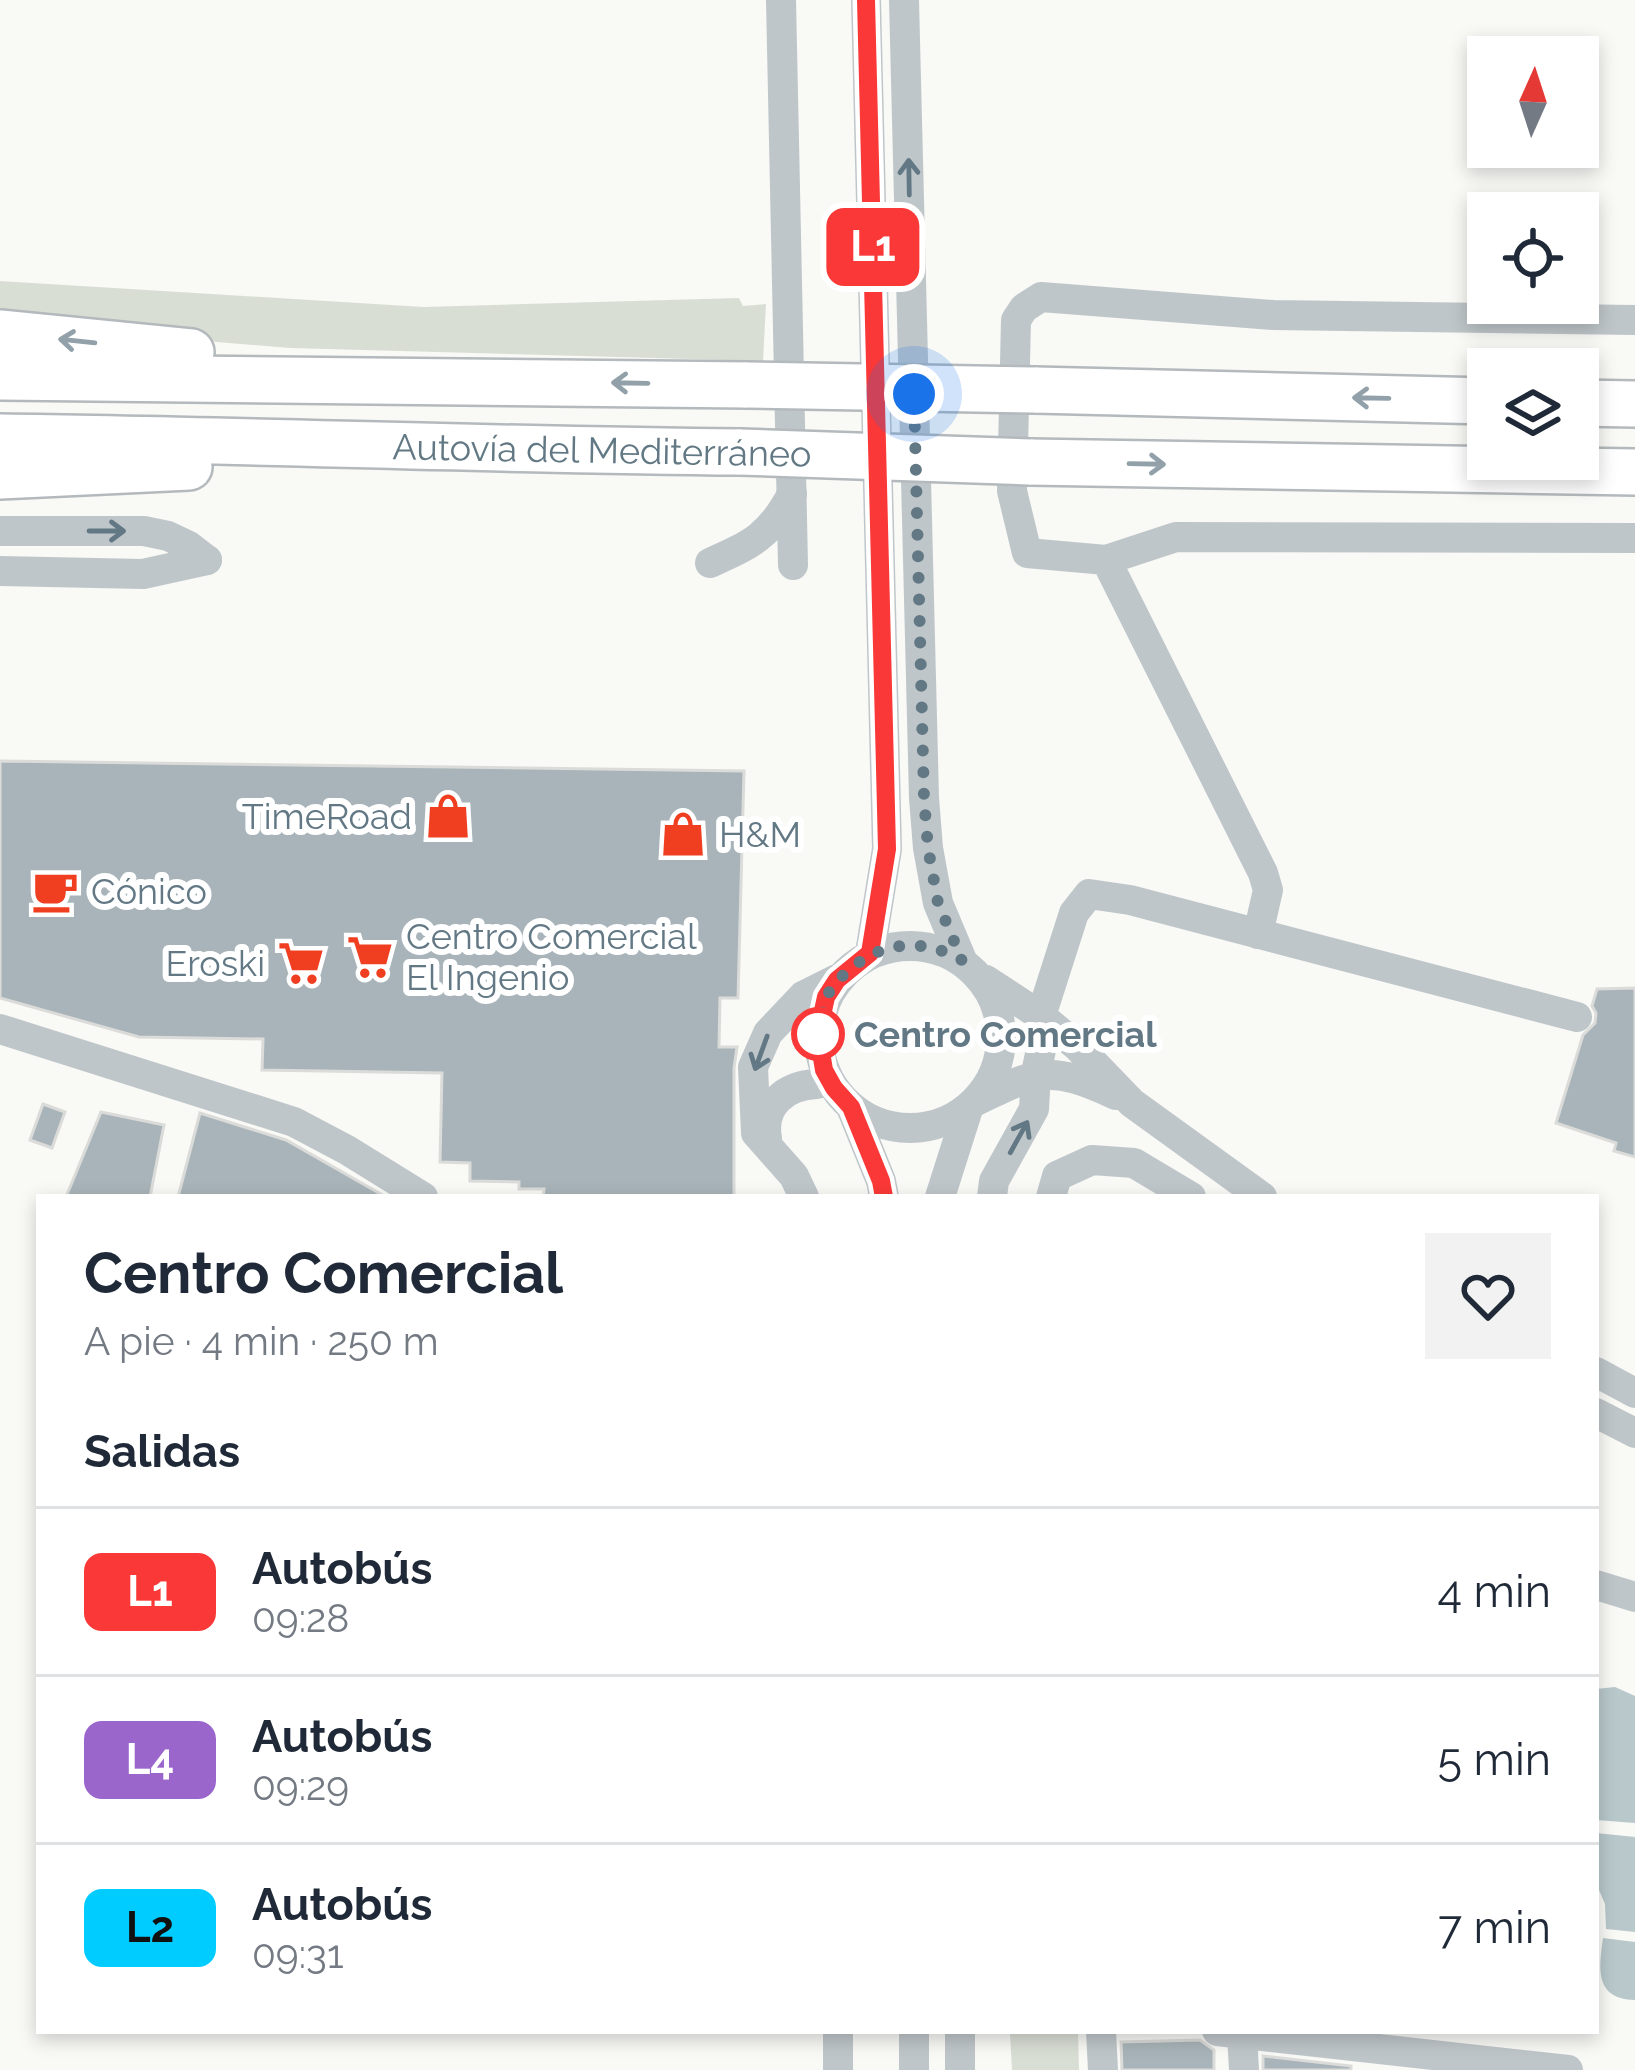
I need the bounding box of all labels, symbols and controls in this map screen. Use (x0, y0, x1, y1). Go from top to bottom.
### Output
north arrow (1467, 36, 1599, 168)
map controls (1467, 36, 1599, 480)
one-way arrow (897, 158, 920, 197)
button: locate (1467, 192, 1599, 324)
line badge: L1 (819, 208, 927, 286)
text: L1 (850, 222, 896, 271)
one-way arrow (58, 329, 97, 352)
button: layers (1467, 348, 1599, 480)
your location (884, 364, 944, 424)
one-way arrow (611, 372, 650, 394)
one-way arrow (1352, 386, 1391, 409)
street label: Autovía del Mediterráneo (392, 425, 812, 475)
one-way arrow (1127, 453, 1166, 476)
one-way arrow (87, 520, 126, 542)
shop icon: TimeRoad (423, 791, 473, 841)
place label: TimeRoad (242, 795, 412, 837)
shop icon: H&M (658, 809, 708, 859)
place label: H&M (719, 813, 801, 855)
cafe icon: Cónico (30, 866, 80, 916)
place label: Cónico (91, 870, 207, 912)
place label: Centro Comercial El Ingenio (406, 915, 697, 998)
supermarket icon: Centro Comercial El Ingenio (345, 932, 395, 982)
supermarket icon: Eroski (276, 938, 326, 988)
place label: Eroski (165, 942, 265, 984)
marker: Centro Comercial (793, 1009, 843, 1059)
place label: Centro Comercial (854, 1013, 1157, 1055)
one-way arrow (749, 1033, 770, 1070)
one-way arrow (1008, 1120, 1031, 1155)
button: heart (1425, 1233, 1551, 1359)
text: Centro Comercial (84, 1239, 563, 1306)
text: A pie · 4 min · 250 m (84, 1318, 439, 1364)
text: Salidas (84, 1425, 240, 1478)
text: Autobús (252, 1542, 432, 1595)
text: 4 min (1438, 1565, 1551, 1618)
text: L1 (127, 1567, 173, 1616)
text: 09:28 (252, 1595, 350, 1641)
text: Autobús (252, 1710, 432, 1763)
text: 5 min (1438, 1733, 1551, 1786)
text: L4 (126, 1735, 174, 1784)
text: 09:29 (252, 1763, 349, 1809)
text: Autobús (252, 1878, 432, 1931)
text: 7 min (1438, 1901, 1551, 1954)
text: L2 (126, 1903, 174, 1952)
text: 09:31 (252, 1931, 344, 1977)

